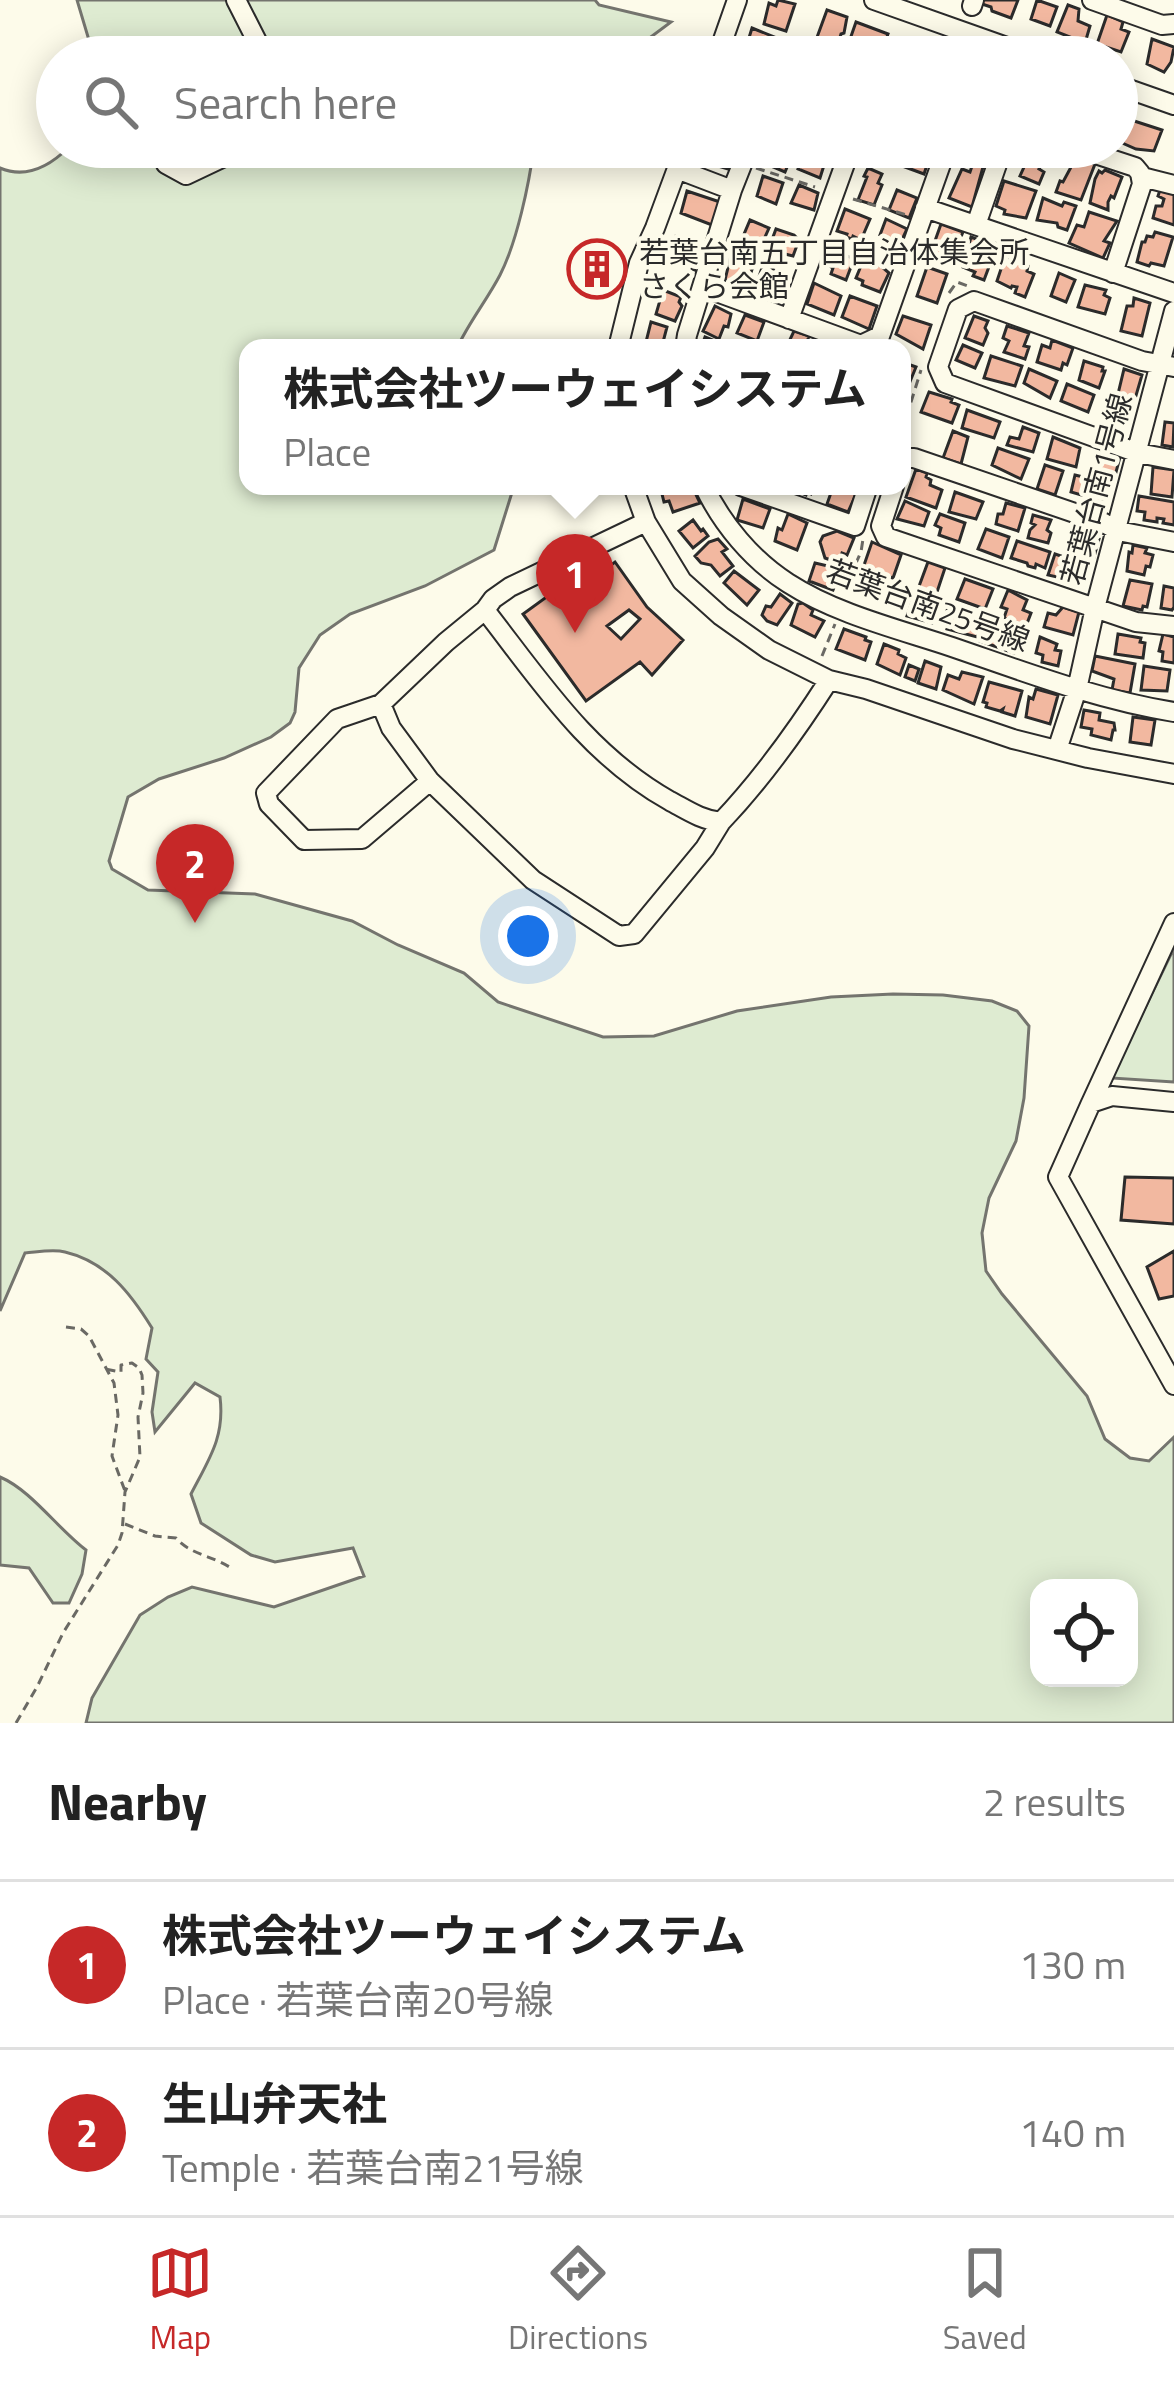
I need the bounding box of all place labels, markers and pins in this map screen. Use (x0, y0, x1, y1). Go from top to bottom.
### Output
place label: 若葉台南五丁目自治体集会所 さくら会館 (639, 229, 1029, 309)
building icon: 若葉台南五丁目自治体集会所 さくら会館 (566, 238, 628, 300)
pin: 1 (536, 534, 614, 633)
pin: 2 (156, 824, 234, 923)

